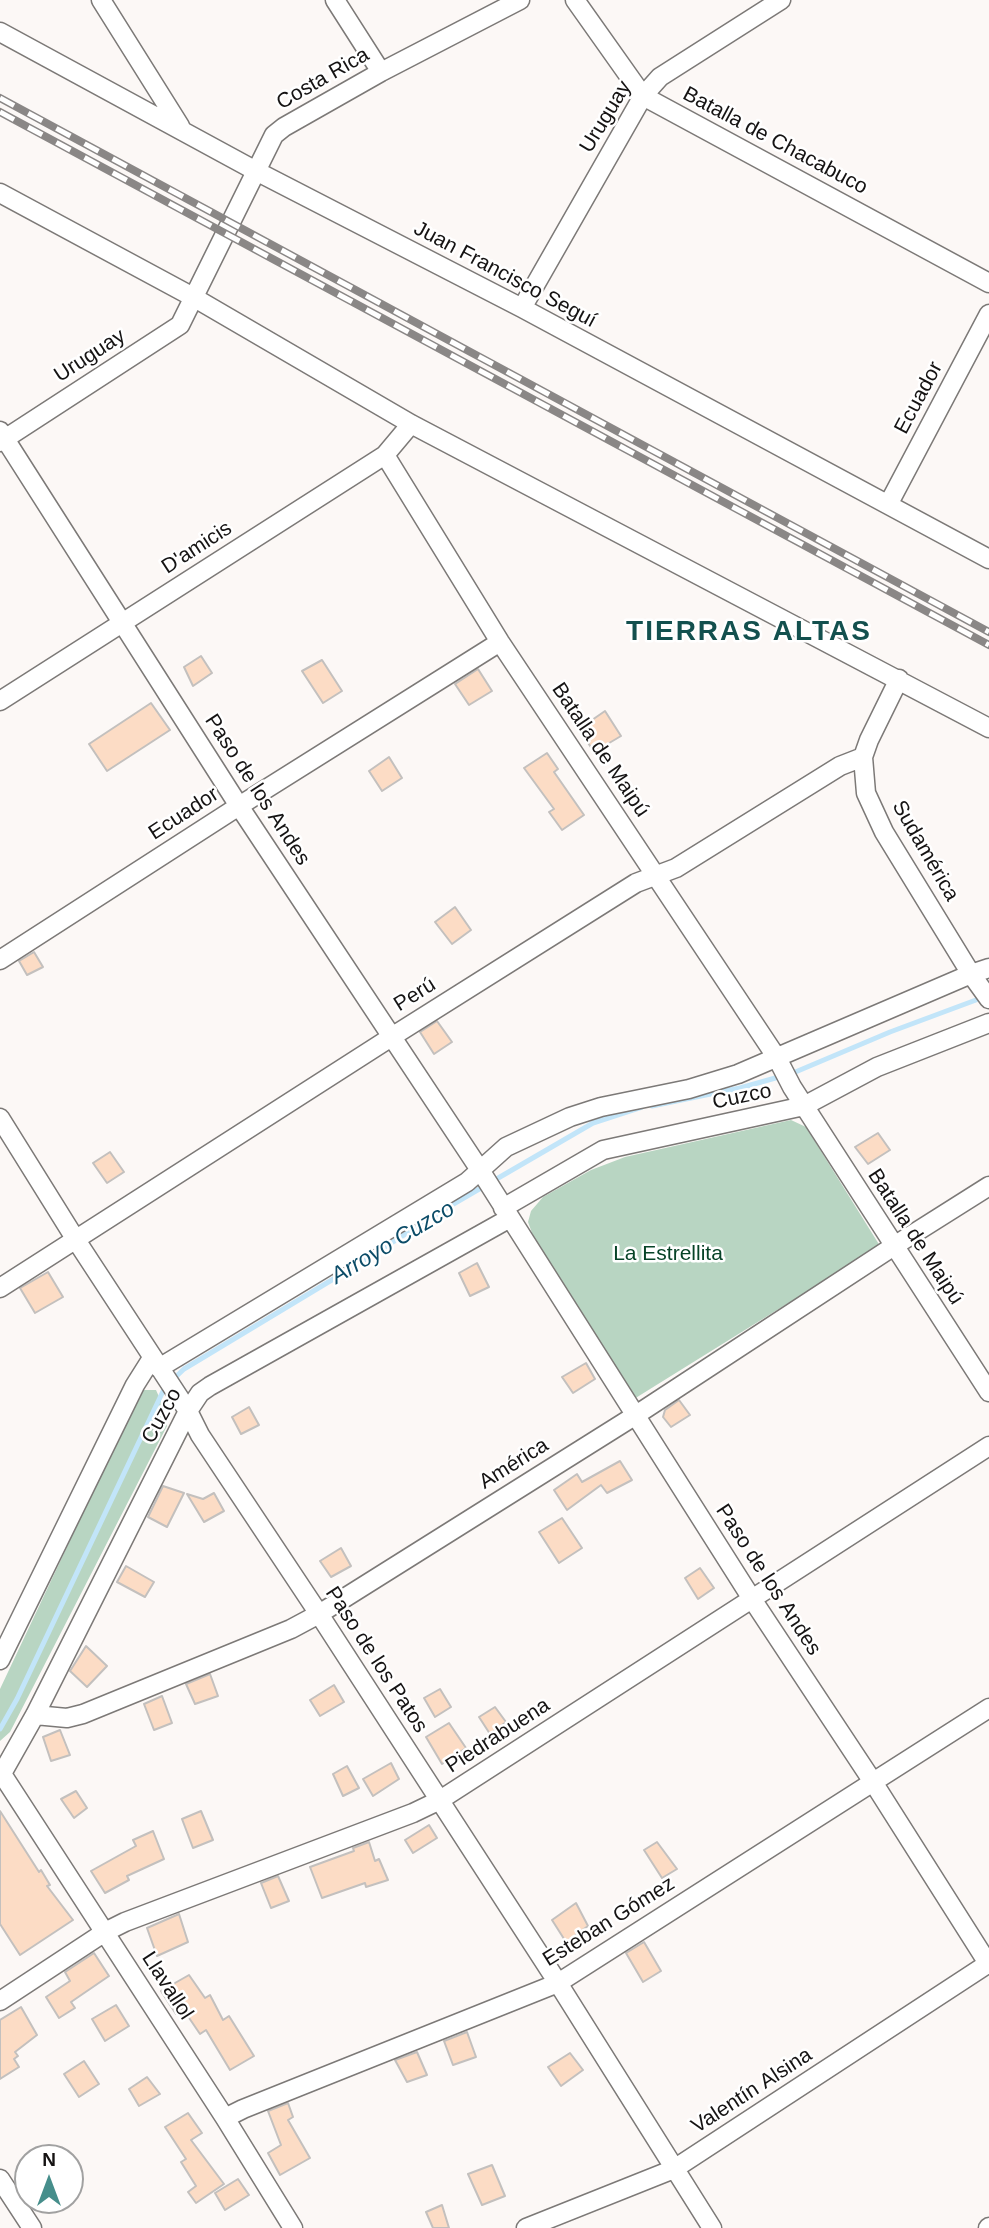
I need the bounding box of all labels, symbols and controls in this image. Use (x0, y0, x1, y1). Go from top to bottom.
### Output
street label: Costa Rica (272, 42, 374, 116)
street label: Uruguay (575, 76, 637, 158)
street label: Batalla de Chacabuco (678, 82, 872, 200)
street label: Juan Francisco Seguí (409, 216, 601, 334)
street label: Uruguay (50, 324, 130, 388)
street label: Ecuador (890, 358, 948, 438)
street label: D'amicis (157, 516, 237, 580)
district label: TIERRAS ALTAS (628, 615, 870, 649)
street label: Batalla de Maipú (546, 678, 654, 822)
street label: Paso de los Andes (199, 710, 315, 870)
street label: Ecuador (144, 782, 224, 846)
street label: Sudamérica (886, 796, 964, 906)
street label: Perú (390, 973, 440, 1017)
street label: Cuzco (710, 1078, 774, 1116)
street label: Batalla de Maipú (862, 1165, 968, 1309)
water label: Arroyo Cuzco (326, 1195, 460, 1291)
park label: La Estrellita (613, 1241, 723, 1267)
street label: Cuzco (137, 1384, 187, 1448)
street label: América (475, 1433, 553, 1495)
street label: Paso de los Andes (710, 1500, 826, 1660)
street label: Paso de los Patos (319, 1582, 433, 1738)
street label: Piedrabuena (441, 1693, 555, 1779)
street label: Esteban Gómez (538, 1871, 680, 1973)
street label: Llavallol (136, 1947, 198, 2025)
street label: Valentín Alsina (687, 2043, 817, 2139)
north arrow (14, 2144, 84, 2214)
text: N (42, 2149, 56, 2170)

